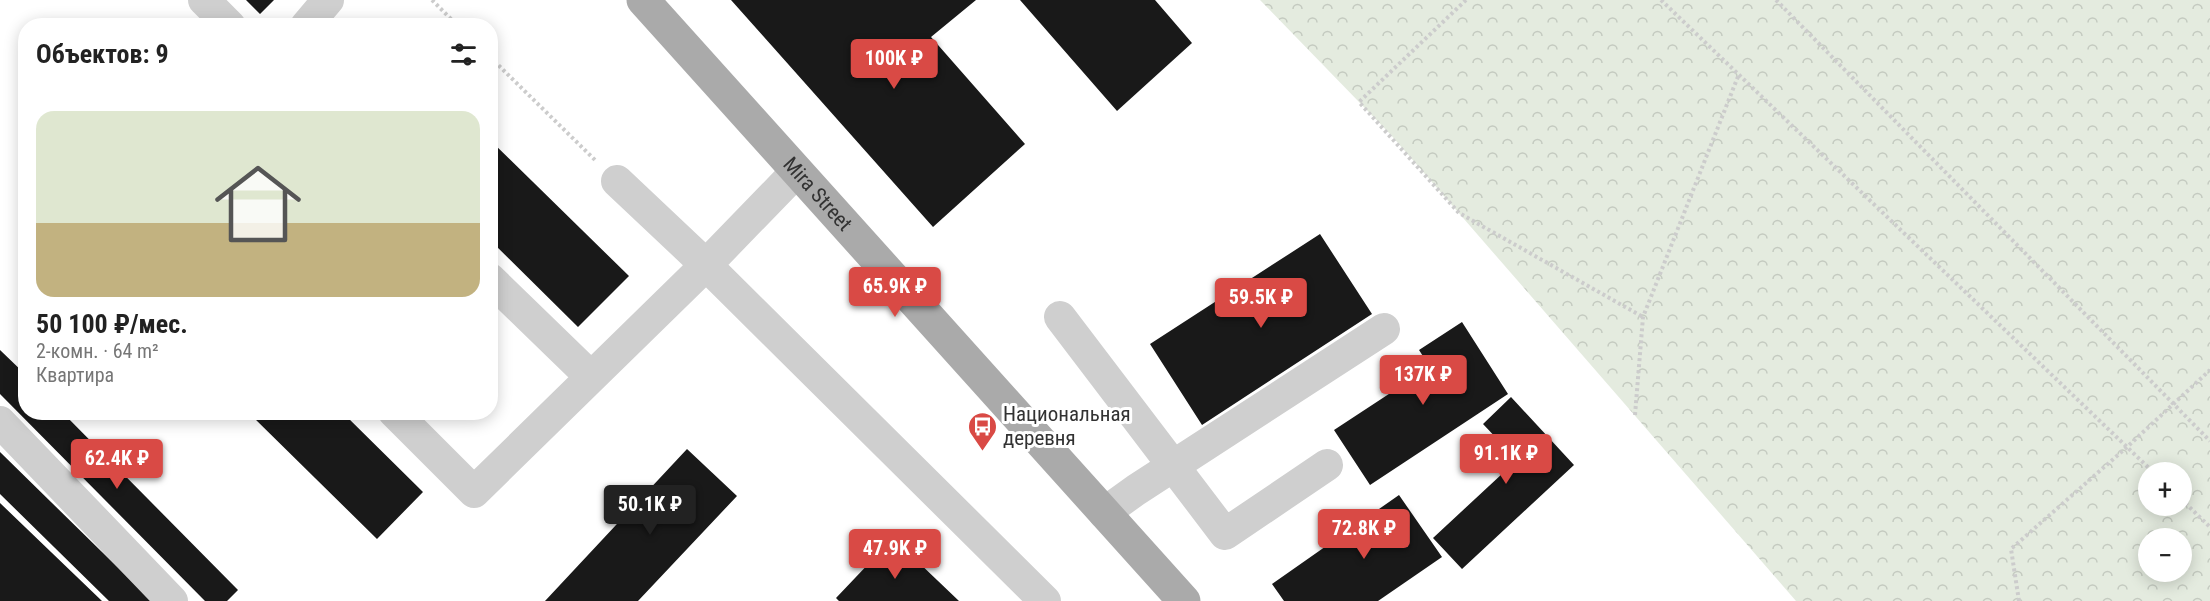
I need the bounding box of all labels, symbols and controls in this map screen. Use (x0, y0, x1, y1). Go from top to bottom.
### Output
icon: filters (447, 38, 480, 71)
text: Объектов: 9 (36, 39, 169, 69)
pin: 100K ₽ (845, 39, 943, 90)
text: 100K ₽ (865, 46, 923, 70)
icon: home (204, 150, 312, 258)
street label: Mira Street (778, 152, 857, 236)
pin: 65.9K ₽ (840, 267, 950, 318)
text: 65.9K ₽ (863, 274, 927, 298)
pin: 59.5K ₽ (1206, 278, 1316, 329)
text: 59.5K ₽ (1229, 285, 1293, 309)
text: 50 100 ₽/мес. (36, 309, 188, 339)
text: 2-комн. · 64 m² (36, 339, 159, 363)
pin: 137K ₽ (1374, 355, 1472, 406)
text: 137K ₽ (1394, 362, 1452, 386)
text: Квартира (36, 363, 114, 387)
place label: Национальная деревня (1003, 402, 1131, 450)
bus stop icon: Национальная деревня (966, 410, 998, 452)
pin: 91.1K ₽ (1451, 434, 1561, 485)
pin: 62.4K ₽ (62, 439, 172, 490)
text: 91.1K ₽ (1474, 441, 1538, 465)
text: 62.4K ₽ (85, 446, 149, 470)
map controls (2138, 462, 2192, 582)
button: + (2138, 462, 2192, 516)
pin: 50.1K ₽ (595, 485, 705, 536)
text: 50.1K ₽ (618, 492, 682, 516)
pin: 72.8K ₽ (1309, 509, 1419, 560)
text: 72.8K ₽ (1332, 516, 1396, 540)
button: − (2138, 528, 2192, 582)
pin: 47.9K ₽ (840, 529, 950, 580)
text: 47.9K ₽ (863, 536, 927, 560)

